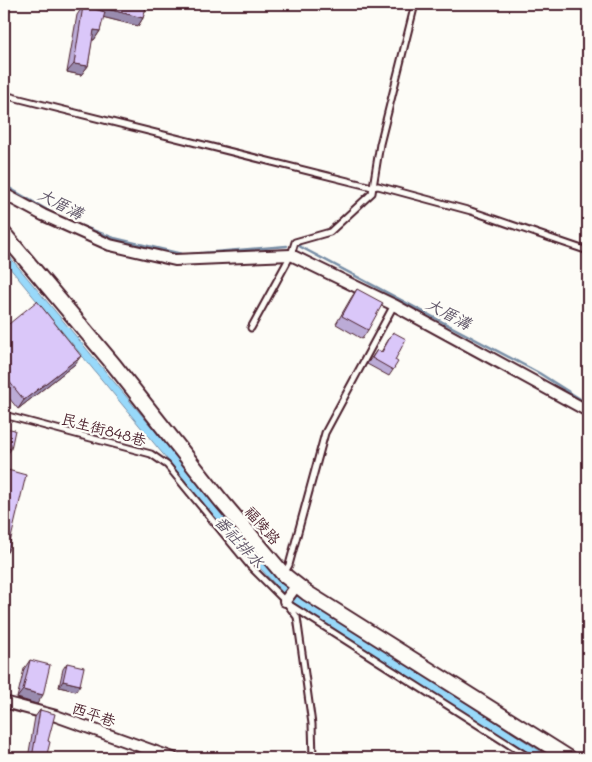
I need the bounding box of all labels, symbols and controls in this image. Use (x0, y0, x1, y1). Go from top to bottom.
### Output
water label: 大厝溝 (35, 183, 89, 224)
water label: 大厝溝 (423, 292, 477, 334)
street label: 民生街848巷 (59, 408, 149, 450)
street label: 福陵路 (241, 501, 285, 549)
water label: 番社排水 (210, 510, 270, 572)
street label: 西平巷 (69, 697, 119, 731)

